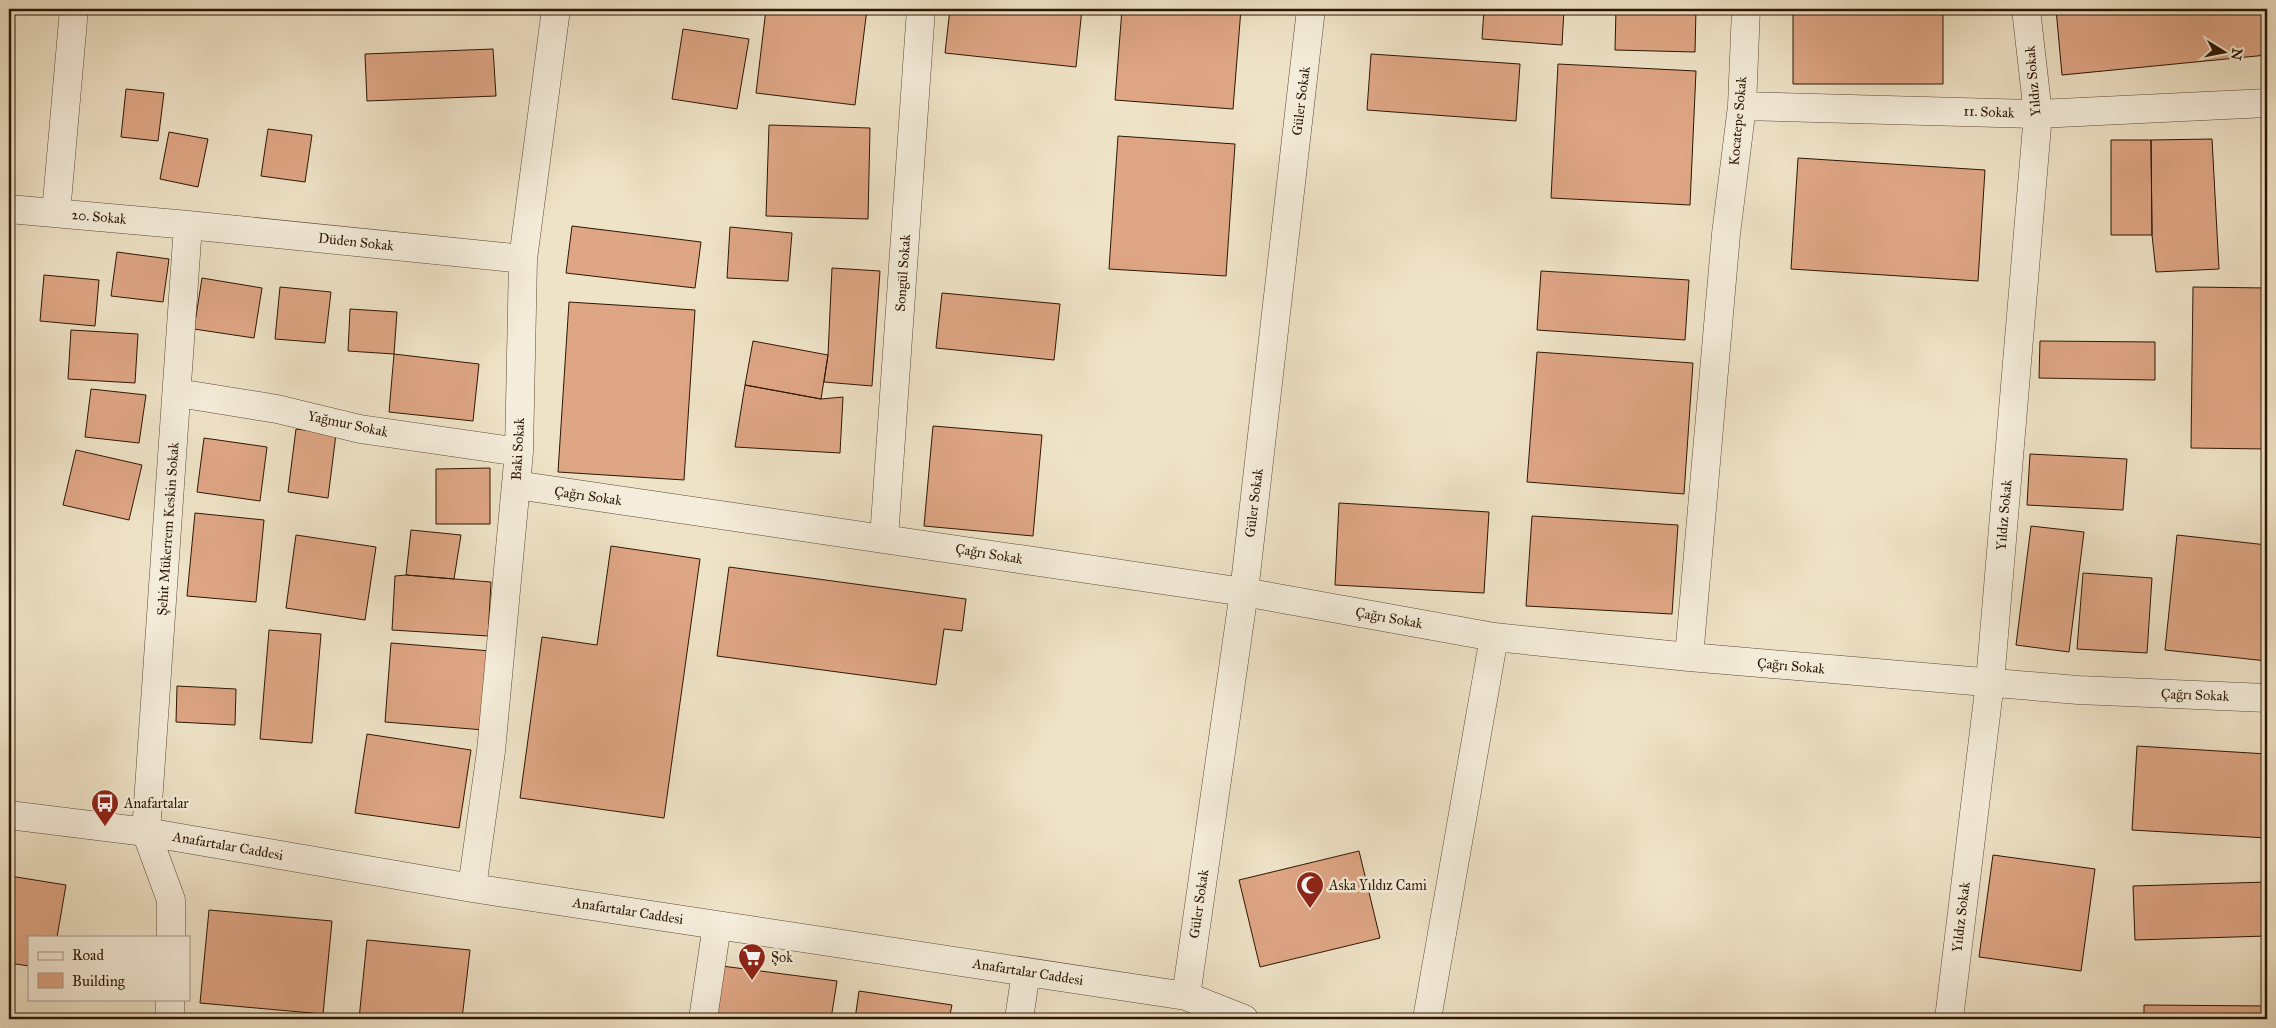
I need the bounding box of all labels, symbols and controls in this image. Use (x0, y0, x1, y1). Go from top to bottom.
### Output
north arrow (2198, 28, 2248, 78)
street label: Yıldız Sokak (2021, 44, 2045, 117)
text: N (2227, 47, 2246, 62)
street label: Güler Sokak (1288, 65, 1314, 137)
street label: Kocatepe Sokak (1726, 75, 1750, 166)
street label: 11. Sokak (1963, 103, 2015, 121)
street label: 20. Sokak (71, 206, 128, 228)
street label: Düden Sokak (317, 230, 395, 254)
street label: Songül Sokak (892, 233, 914, 312)
street label: Yağmur Sokak (306, 407, 390, 441)
street label: Baki Sokak (508, 417, 528, 481)
street label: Şehit Mükerrem Keskin Sokak (153, 441, 183, 616)
street label: Güler Sokak (1241, 467, 1267, 539)
street label: Yıldız Sokak (1992, 478, 2016, 551)
street label: Çağrı Sokak (553, 483, 623, 509)
street label: Çağrı Sokak (954, 540, 1024, 568)
street label: Çağrı Sokak (1354, 604, 1425, 632)
street label: Çağrı Sokak (1756, 655, 1826, 677)
street label: Çağrı Sokak (2161, 685, 2230, 705)
bus stop icon: Anafartalar (90, 788, 120, 827)
place label: Anafartalar (123, 795, 189, 812)
street label: Anafartalar Caddesi (170, 828, 285, 864)
street label: Güler Sokak (1186, 868, 1212, 940)
mosque icon: Aska Yıldız Cami (1295, 870, 1325, 909)
place label: Aska Yıldız Cami (1328, 877, 1427, 894)
street label: Yıldız Sokak (1948, 880, 1974, 953)
street label: Anafartalar Caddesi (570, 894, 685, 928)
legend (28, 936, 190, 1000)
supermarket icon: Şok (737, 942, 767, 981)
text: Road (72, 946, 104, 964)
place label: Şok (771, 949, 793, 966)
street label: Anafartalar Caddesi (970, 955, 1085, 989)
text: Building (72, 972, 126, 990)

